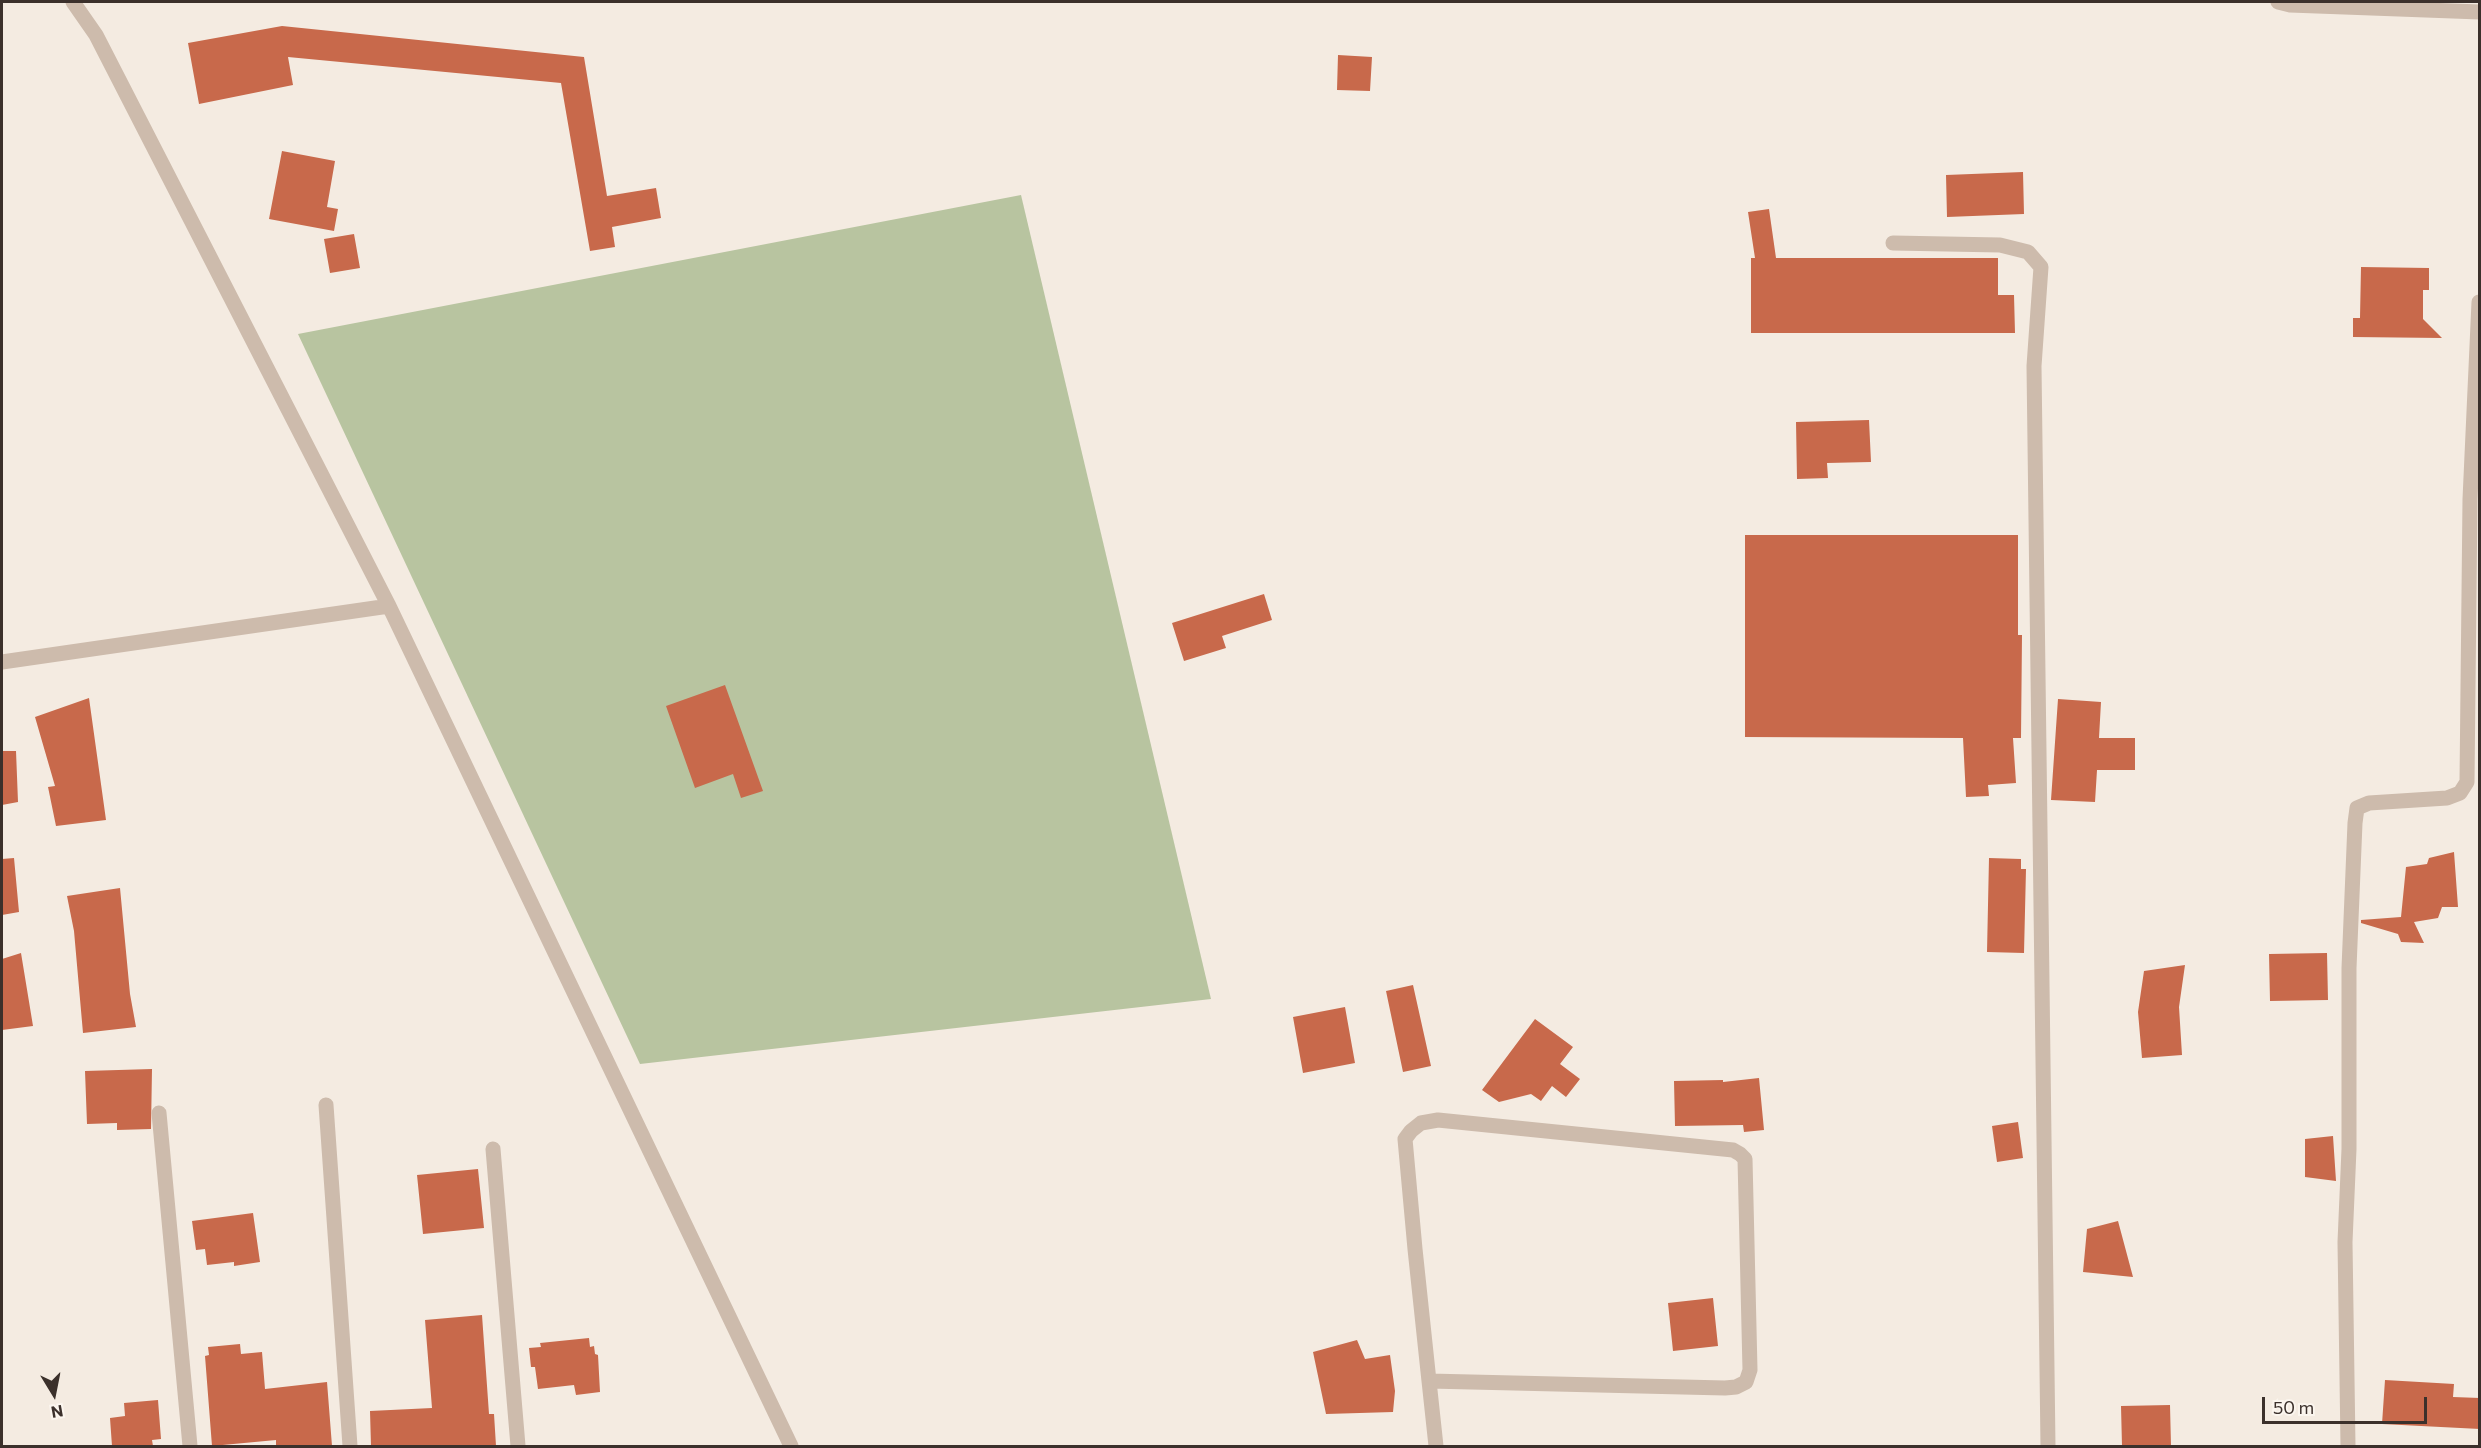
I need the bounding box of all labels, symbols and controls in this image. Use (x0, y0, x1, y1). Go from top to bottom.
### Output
north arrow (24, 1364, 84, 1424)
scale bar (2265, 1385, 2430, 1423)
text: 50 m (2273, 1396, 2314, 1418)
text: N (50, 1402, 65, 1423)

